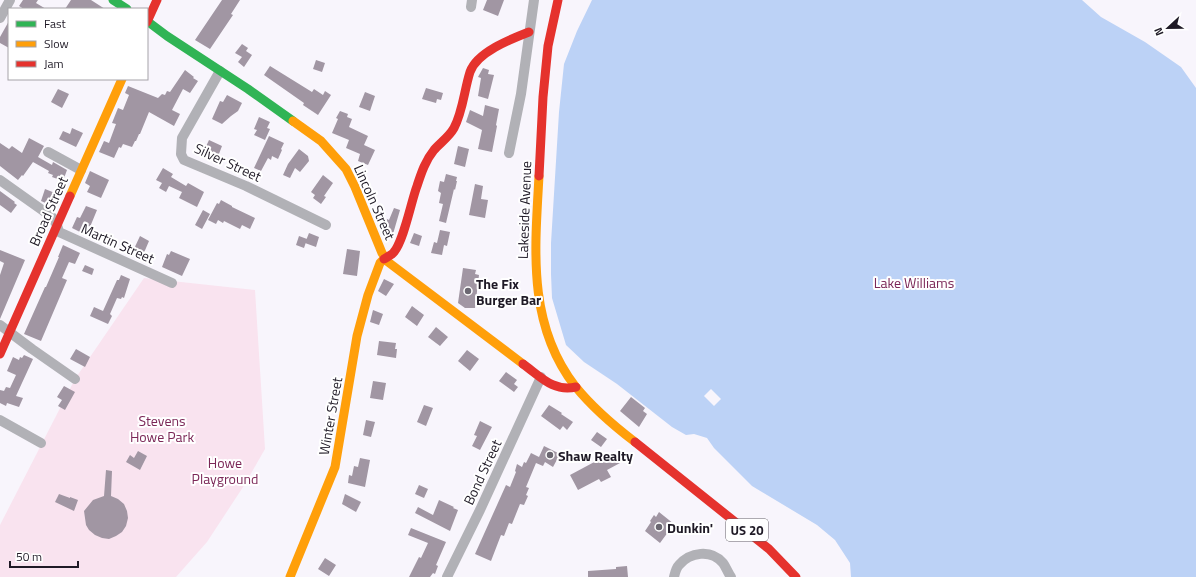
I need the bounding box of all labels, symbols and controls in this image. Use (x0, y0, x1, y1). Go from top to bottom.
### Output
legend (8, 8, 148, 80)
north arrow (1148, 8, 1188, 48)
text: Fast (44, 14, 67, 33)
text: N (1150, 25, 1168, 38)
text: Slow (44, 34, 69, 53)
text: Jam (44, 54, 64, 73)
street label: Silver Street (191, 137, 265, 187)
street label: Lincoln Street (349, 161, 401, 243)
street label: Lakeside Avenue (512, 161, 536, 259)
street label: Broad Street (23, 173, 73, 249)
street label: Martin Street (78, 217, 158, 269)
park label: Lake Williams (874, 272, 954, 293)
place label: The Fix Burger Bar (476, 273, 541, 310)
marker: The Fix Burger Bar (463, 286, 473, 296)
street label: Winter Street (313, 375, 347, 457)
park label: Stevens Howe Park (130, 410, 194, 447)
street label: Bond Street (458, 436, 506, 508)
place label: Shaw Realty (558, 445, 633, 466)
marker: Shaw Realty (545, 450, 555, 460)
park label: Howe Playground (192, 452, 258, 489)
place label: Dunkin' (667, 517, 713, 538)
road number: US 20 (726, 519, 768, 541)
marker: Dunkin' (654, 522, 664, 532)
scale bar (10, 543, 78, 569)
text: 50 m (16, 547, 42, 566)

